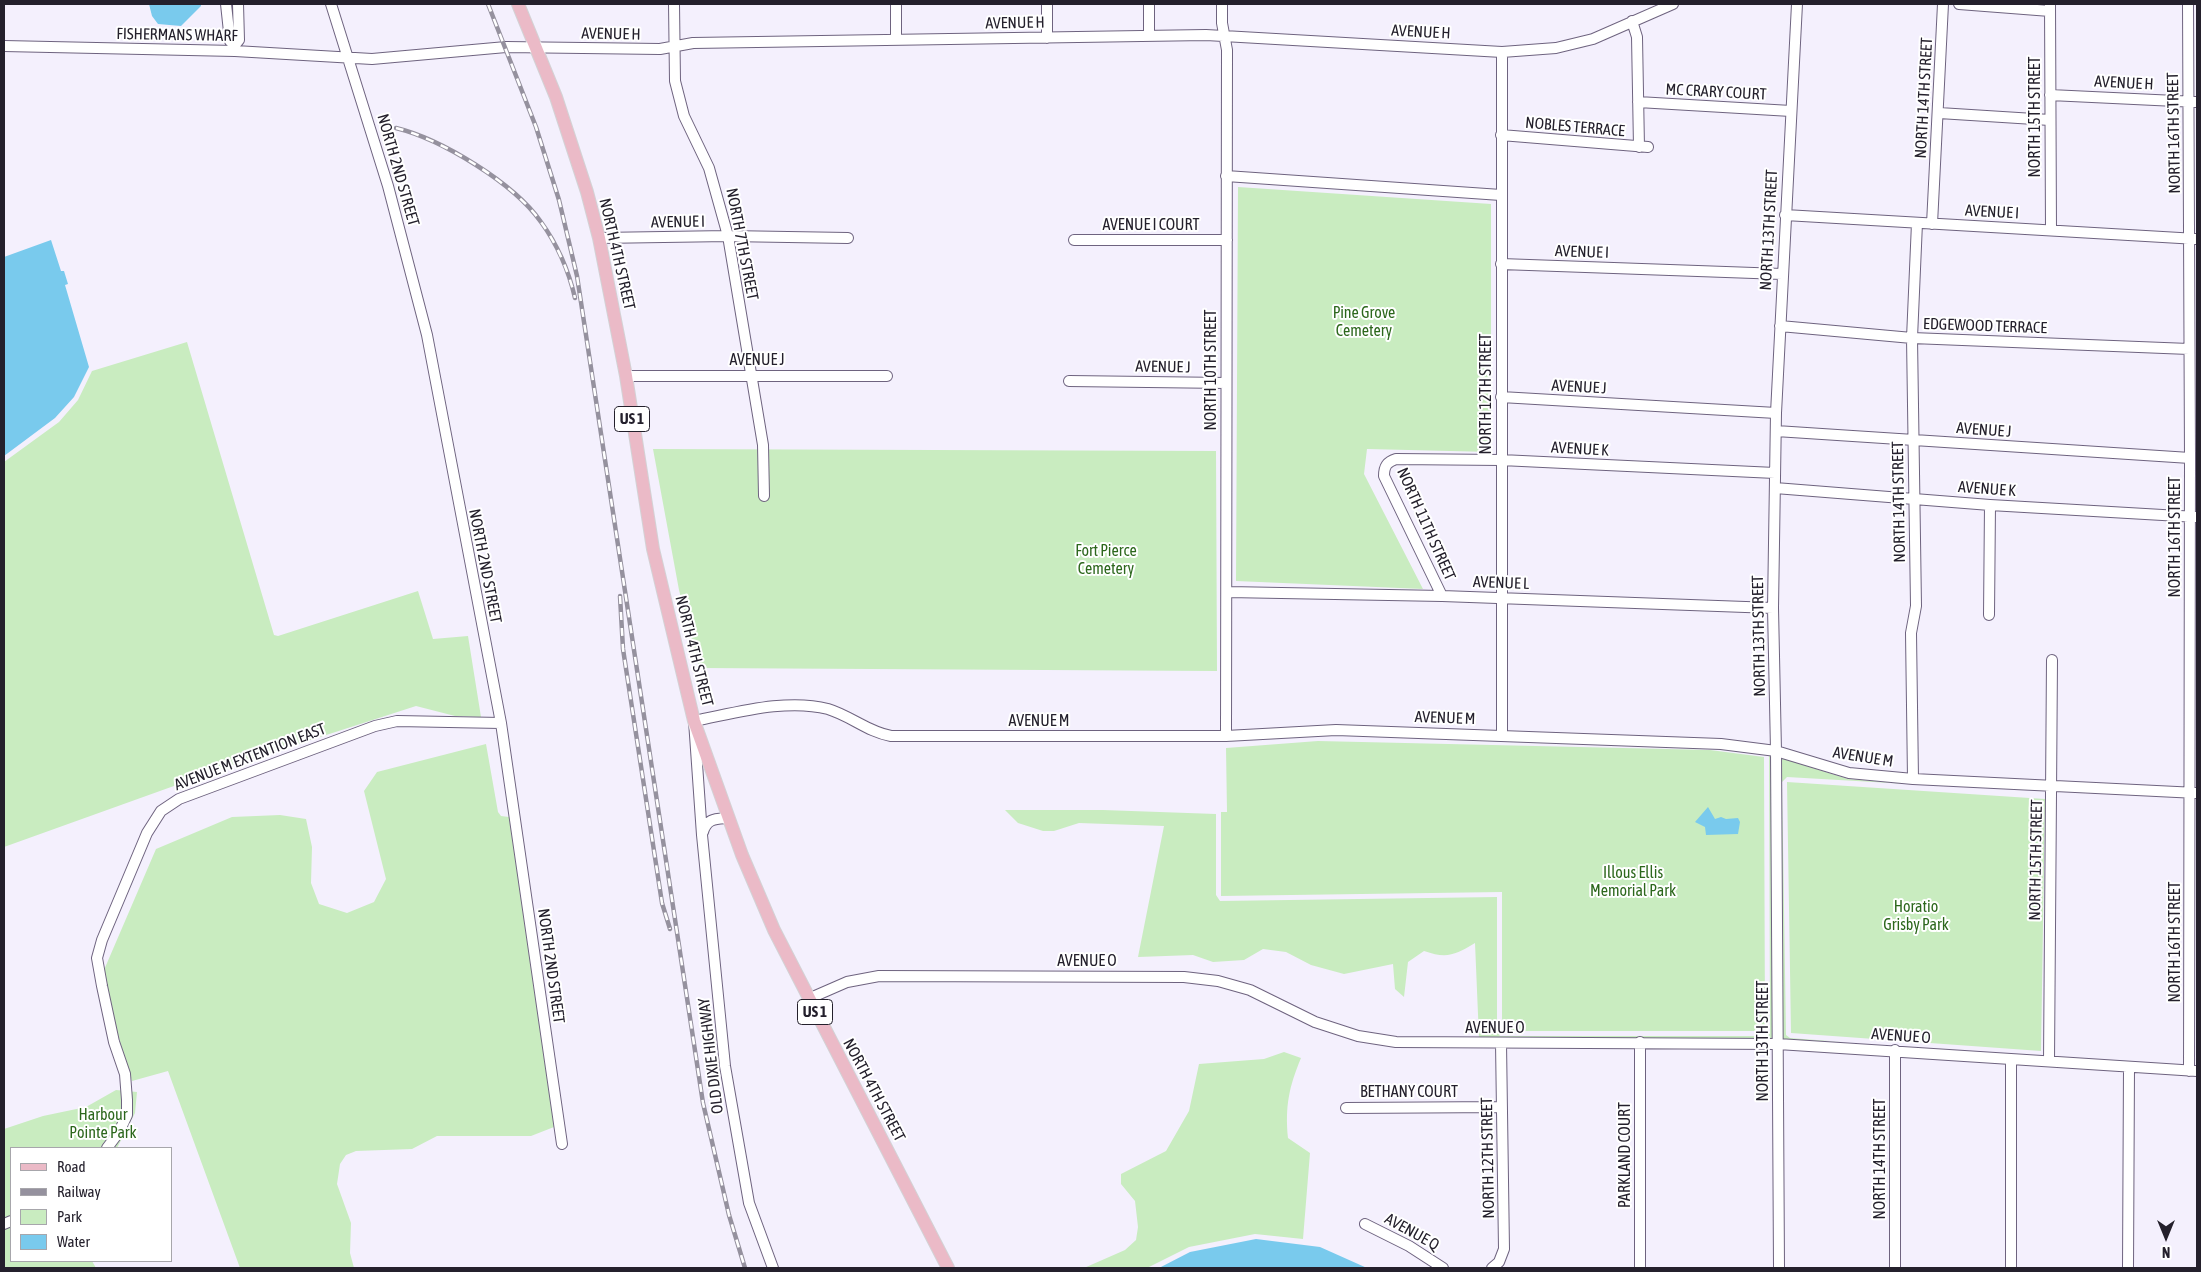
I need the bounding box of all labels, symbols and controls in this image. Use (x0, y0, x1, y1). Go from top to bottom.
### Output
street label: AVENUE H (985, 13, 1045, 33)
street label: AVENUE H (1391, 21, 1451, 43)
street label: FISHERMANS WHARF (116, 24, 238, 46)
street label: AVENUE H (581, 24, 641, 44)
street label: NORTH 14TH STREET (1911, 37, 1937, 159)
street label: NORTH 15TH STREET (2025, 56, 2045, 178)
street label: AVENUE H (2094, 72, 2154, 94)
street label: NORTH 16TH STREET (2163, 72, 2185, 194)
street label: MC CRARY COURT (1665, 80, 1767, 104)
street label: NORTH 2ND STREET (373, 112, 423, 228)
street label: NOBLES TERRACE (1524, 113, 1626, 141)
street label: NORTH 13TH STREET (1756, 169, 1782, 291)
street label: NORTH 7TH STREET (722, 186, 762, 302)
street label: NORTH 4TH STREET (595, 196, 639, 312)
street label: AVENUE I (1964, 201, 2020, 223)
street label: AVENUE I (651, 212, 705, 232)
street label: AVENUE I COURT (1102, 215, 1200, 235)
street label: AVENUE I (1555, 241, 1609, 263)
park label: Pine Grove Cemetery (1333, 303, 1395, 341)
street label: NORTH 10TH STREET (1201, 309, 1221, 431)
street label: EDGEWOOD TERRACE (1923, 314, 2047, 338)
street label: NORTH 12TH STREET (1476, 333, 1496, 455)
street label: AVENUE J (729, 350, 785, 370)
street label: AVENUE J (1135, 357, 1191, 377)
street label: AVENUE J (1551, 376, 1607, 398)
road number: US 1 (614, 406, 650, 432)
street label: AVENUE J (1956, 418, 2012, 442)
street label: AVENUE K (1551, 438, 1609, 460)
street label: NORTH 14TH STREET (1888, 441, 1910, 563)
street label: NORTH 11TH STREET (1393, 465, 1459, 583)
street label: NORTH 16TH STREET (2165, 476, 2185, 598)
street label: AVENUE K (1957, 477, 2017, 501)
street label: NORTH 2ND STREET (465, 507, 505, 625)
park label: Fort Pierce Cemetery (1075, 541, 1137, 579)
street label: AVENUE L (1473, 572, 1529, 594)
street label: NORTH 13TH STREET (1748, 575, 1770, 697)
street label: NORTH 4TH STREET (671, 594, 717, 708)
street label: AVENUE M (1414, 707, 1476, 729)
street label: AVENUE M (1009, 711, 1069, 731)
street label: AVENUE M EXTENTION EAST (172, 719, 328, 795)
street label: AVENUE M (1831, 743, 1895, 771)
street label: NORTH 15TH STREET (2025, 799, 2047, 921)
park label: Illous Ellis Memorial Park (1590, 863, 1676, 901)
street label: NORTH 16TH STREET (2165, 881, 2185, 1003)
park label: Horatio Grisby Park (1883, 897, 1949, 935)
street label: NORTH 2ND STREET (533, 907, 569, 1025)
street label: AVENUE O (1057, 951, 1117, 971)
street label: NORTH 13TH STREET (1753, 980, 1773, 1102)
street label: OLD DIXIE HIGHWAY (694, 997, 728, 1115)
road number: US 1 (798, 1000, 832, 1024)
street label: AVENUE O (1465, 1018, 1525, 1038)
street label: AVENUE O (1871, 1024, 1931, 1048)
street label: NORTH 4TH STREET (839, 1035, 909, 1145)
street label: BETHANY COURT (1360, 1082, 1458, 1102)
street label: NORTH 12TH STREET (1477, 1097, 1499, 1219)
street label: NORTH 14TH STREET (1870, 1098, 1890, 1220)
street label: PARKLAND COURT (1615, 1102, 1635, 1208)
park label: Harbour Pointe Park (69, 1105, 137, 1143)
legend (10, 1147, 172, 1262)
text: Road (57, 1158, 86, 1175)
text: Railway (57, 1183, 101, 1200)
text: Park (57, 1208, 82, 1225)
street label: AVENUE Q (1381, 1209, 1443, 1255)
north arrow (2141, 1212, 2191, 1262)
text: Water (57, 1233, 90, 1250)
text: N (2162, 1244, 2170, 1260)

